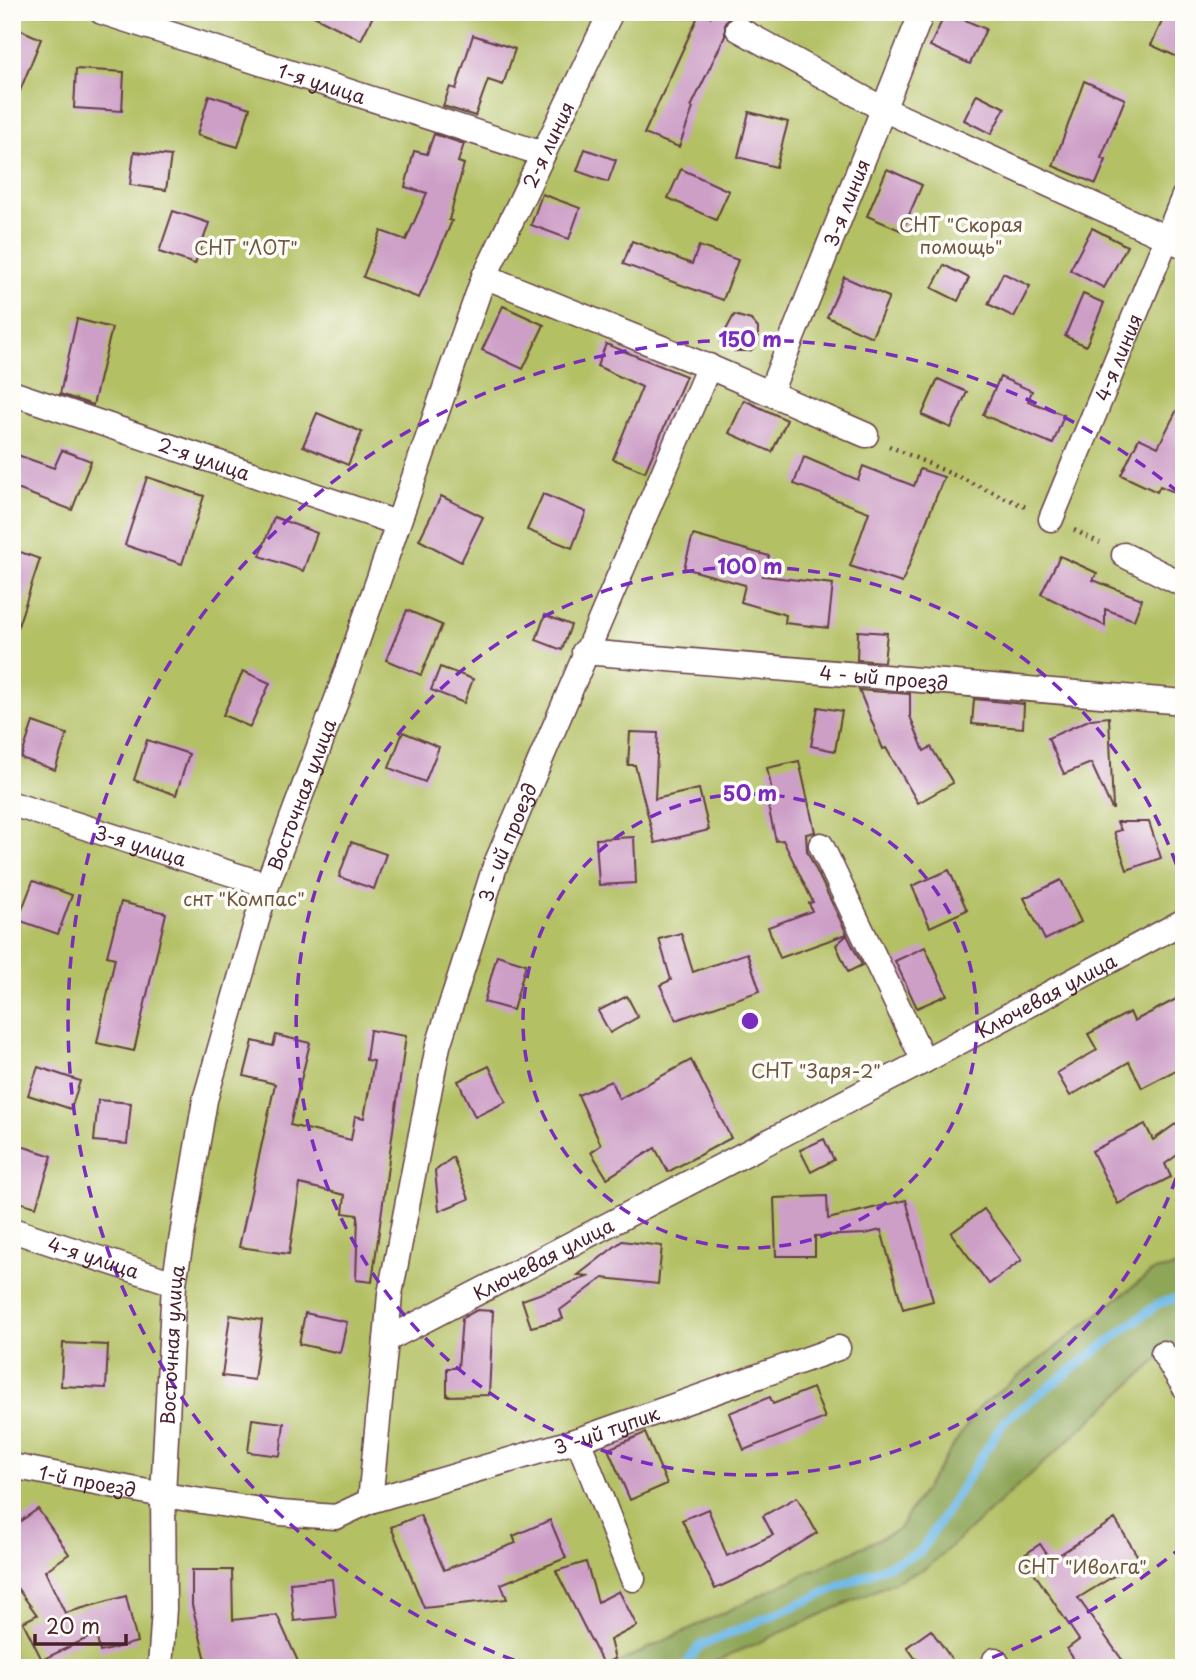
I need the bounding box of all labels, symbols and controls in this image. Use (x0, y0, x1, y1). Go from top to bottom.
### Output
street label: 1-я улица (274, 56, 369, 110)
street label: 2-я линия (515, 97, 580, 192)
street label: 3-я линия (816, 155, 876, 251)
park label: СНТ "Скорая помощь" (899, 210, 1023, 260)
park label: СНТ "ЛОТ" (194, 233, 298, 261)
street label: 4-я линия (1087, 309, 1148, 405)
text: 150 m (718, 322, 782, 354)
street label: 2-я улица (155, 429, 254, 486)
text: 100 m (717, 549, 783, 581)
street label: 4 - ый проезд (819, 658, 949, 696)
street label: Восточная улица (260, 715, 342, 875)
text: 50 m (723, 776, 777, 808)
street label: 3 - ий проезд (471, 778, 543, 905)
street label: 3-я улица (91, 817, 190, 873)
park label: снт "Компас" (183, 884, 305, 912)
street label: Ключевая улица (971, 946, 1121, 1044)
centre of rings (738, 1009, 762, 1033)
park label: СНТ "Заря-2" (751, 1056, 881, 1084)
street label: Ключевая улица (468, 1210, 618, 1307)
street label: 4-я улица (44, 1229, 143, 1285)
street label: Восточная улица (153, 1263, 191, 1426)
street label: 3 -ий тупик (550, 1398, 664, 1460)
street label: 1-й проезд (37, 1457, 139, 1504)
park label: СНТ "Иволга" (1017, 1552, 1147, 1580)
scale bar (35, 1603, 126, 1647)
text: 20 m (46, 1609, 100, 1641)

